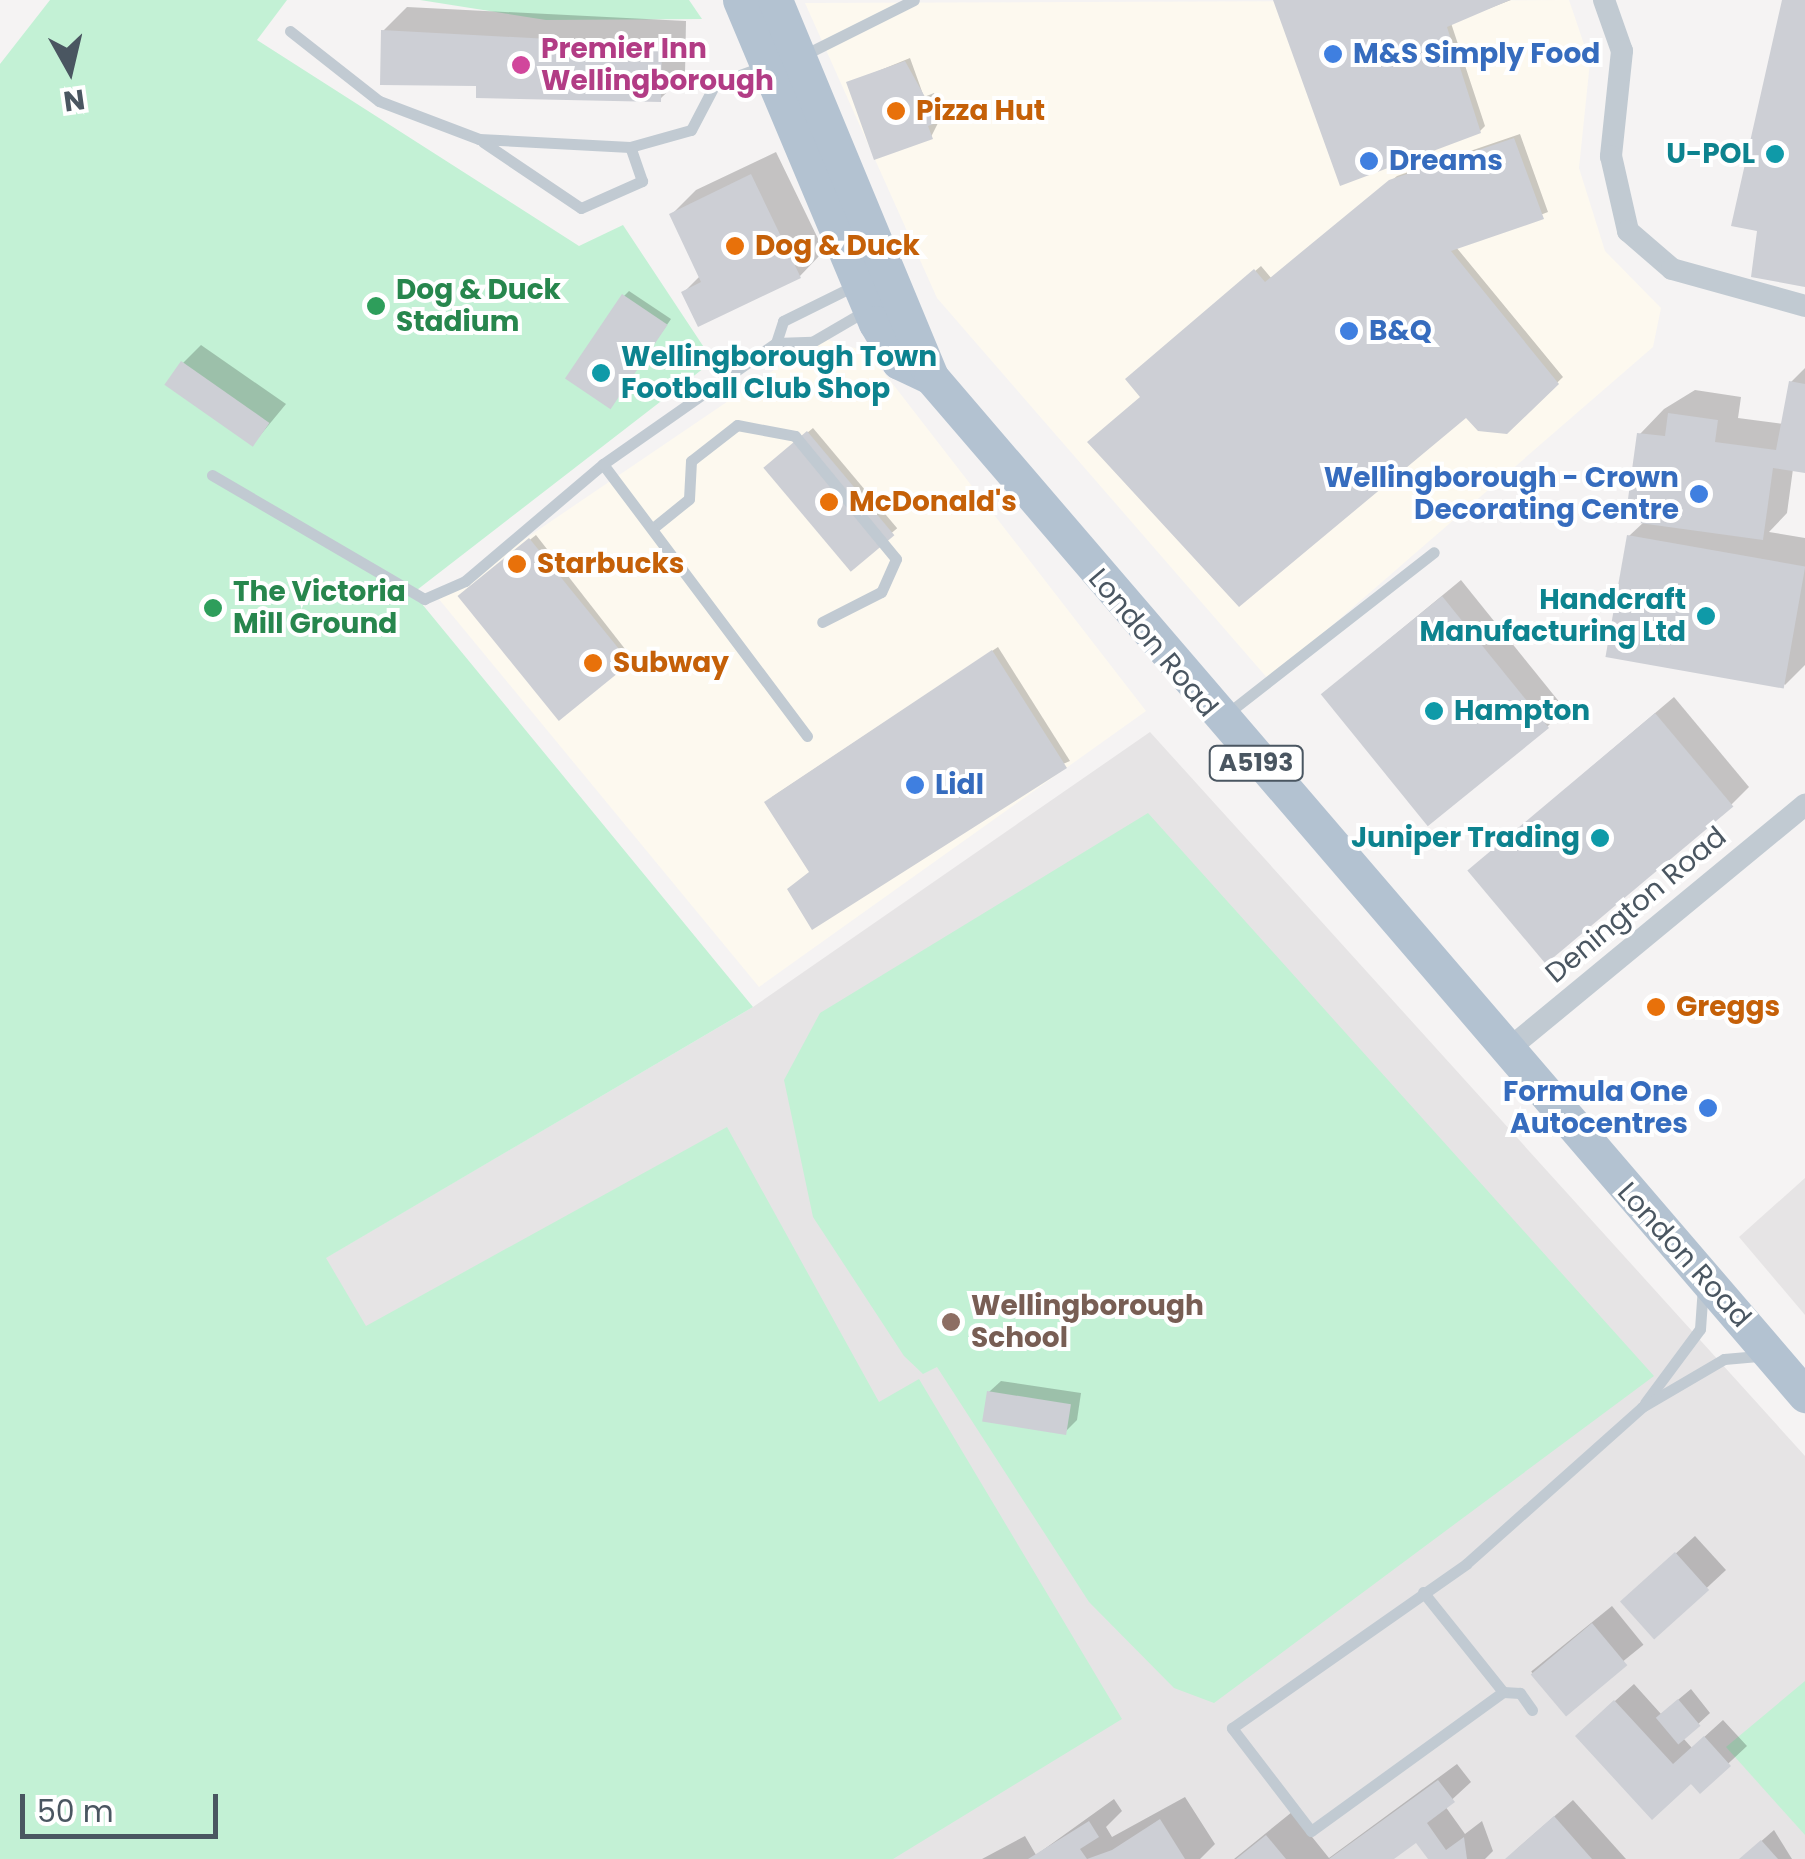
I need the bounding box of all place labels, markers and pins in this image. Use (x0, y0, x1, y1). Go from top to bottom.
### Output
place label: Premier Inn Wellingborough (541, 32, 774, 98)
place label: M&S Simply Food (1353, 37, 1600, 71)
marker: M&S Simply Food (1322, 43, 1344, 65)
marker: Premier Inn Wellingborough (510, 54, 532, 76)
place label: Pizza Hut (916, 94, 1045, 128)
marker: Pizza Hut (885, 100, 907, 122)
place label: U-POL (1666, 137, 1755, 171)
marker: U-POL (1764, 143, 1786, 165)
place label: Dreams (1389, 144, 1503, 178)
marker: Dreams (1358, 150, 1380, 172)
place label: Dog & Duck (755, 229, 920, 263)
marker: Dog & Duck (724, 235, 746, 257)
place label: Dog & Duck Stadium (396, 273, 561, 339)
marker: Dog & Duck Stadium (365, 295, 387, 317)
place label: B&Q (1369, 314, 1432, 348)
marker: B&Q (1338, 320, 1360, 342)
place label: Wellingborough Town Football Club Shop (621, 340, 937, 406)
marker: Wellingborough Town Football Club Shop (590, 362, 612, 384)
place label: Wellingborough - Crown Decorating Centre (1324, 461, 1679, 527)
marker: Wellingborough - Crown Decorating Centre (1688, 483, 1710, 505)
place label: McDonald's (849, 485, 1017, 519)
marker: McDonald's (818, 491, 840, 513)
place label: Starbucks (537, 547, 684, 581)
marker: Starbucks (506, 553, 528, 575)
place label: The Victoria Mill Ground (233, 575, 406, 641)
place label: Handcraft Manufacturing Ltd (1419, 583, 1686, 649)
marker: The Victoria Mill Ground (202, 597, 224, 619)
marker: Handcraft Manufacturing Ltd (1695, 605, 1717, 627)
place label: Subway (613, 646, 729, 680)
marker: Subway (582, 652, 604, 674)
place label: Hampton (1454, 694, 1590, 728)
marker: Hampton (1423, 700, 1445, 722)
place label: Lidl (935, 768, 984, 802)
marker: Lidl (904, 774, 926, 796)
place label: Juniper Trading (1351, 821, 1580, 855)
marker: Juniper Trading (1589, 827, 1611, 849)
place label: Greggs (1676, 990, 1780, 1024)
marker: Greggs (1645, 996, 1667, 1018)
place label: Formula One Autocentres (1503, 1075, 1688, 1141)
marker: Formula One Autocentres (1697, 1097, 1719, 1119)
place label: Wellingborough School (971, 1289, 1204, 1355)
marker: Wellingborough School (940, 1311, 962, 1333)

